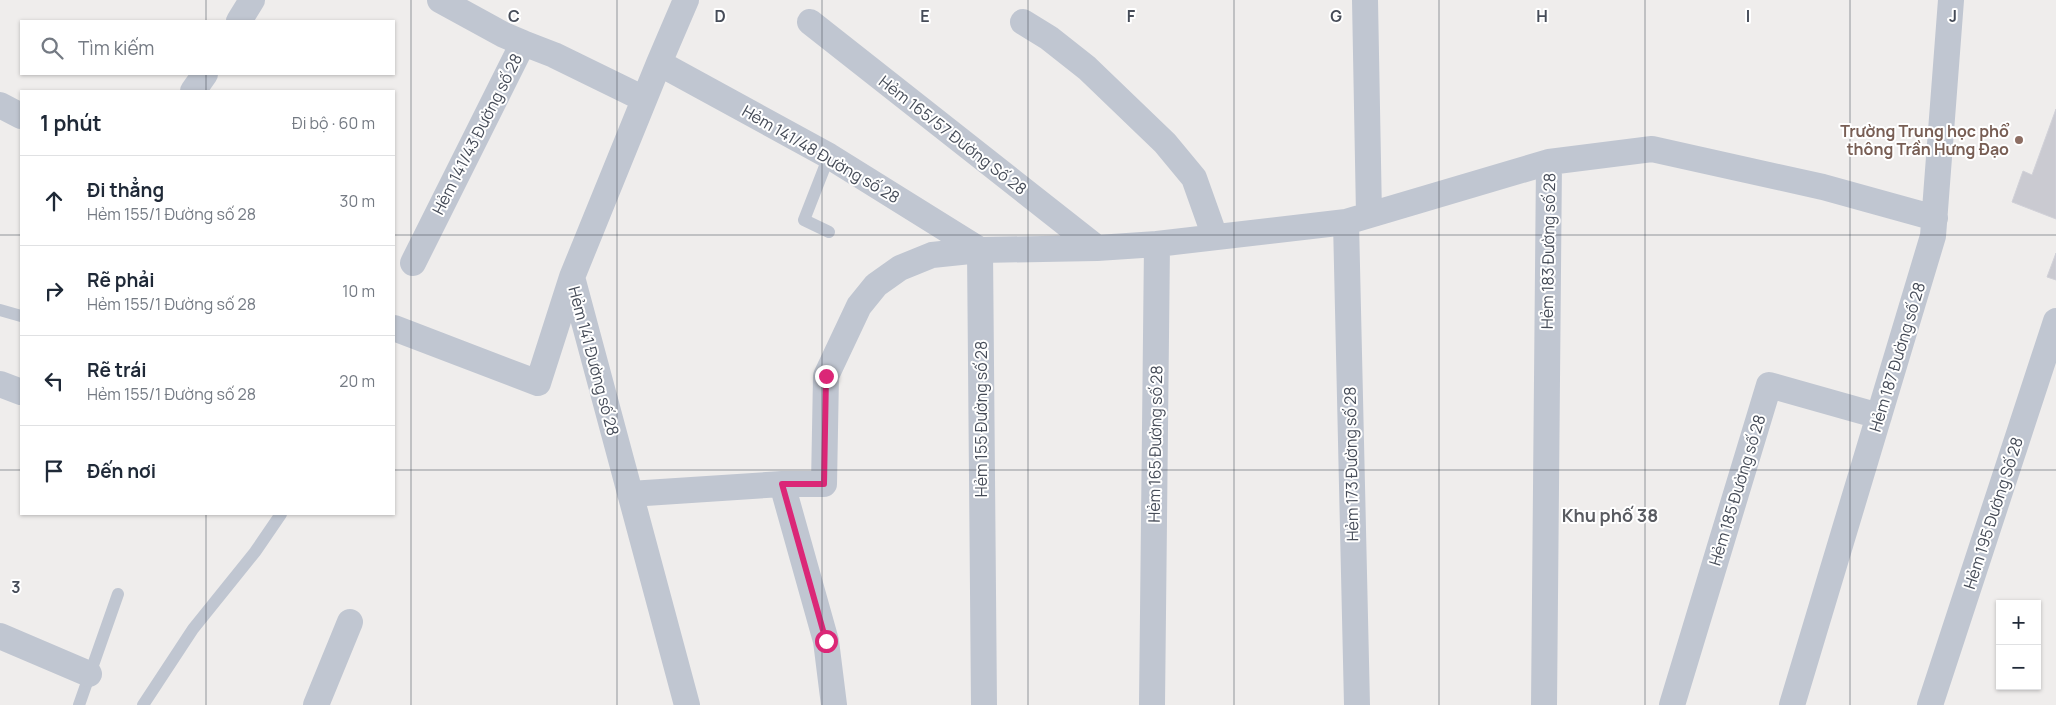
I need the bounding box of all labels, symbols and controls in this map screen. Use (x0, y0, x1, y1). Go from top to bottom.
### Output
text: C (508, 5, 520, 27)
text: D (714, 5, 726, 27)
text: E (920, 5, 930, 27)
text: F (1127, 5, 1136, 27)
text: G (1330, 5, 1342, 27)
text: H (1536, 5, 1548, 27)
text: I (1746, 5, 1750, 27)
text: J (1949, 5, 1957, 27)
search box (20, 20, 395, 75)
icon: search (38, 34, 66, 62)
text: Tìm kiếm (78, 35, 154, 61)
street label: Hẻm 141/43 Đường số 28 (427, 50, 527, 218)
street label: Hẻm 165/57 Đường Số 28 (874, 70, 1032, 200)
street label: Hẻm 141/48 Đường số 28 (738, 100, 904, 208)
text: 1 phút (40, 109, 102, 137)
text: Đi bộ · 60 m (292, 112, 375, 134)
place label: Trường Trung học phổ thông Trần Hưng Đạo (1840, 120, 2010, 160)
marker: Trường Trung học phổ thông Trần Hưng Đạo (2013, 134, 2025, 146)
street label: Hẻm 183 Đường số 28 (1536, 173, 1560, 329)
text: Đi thẳng (87, 177, 164, 203)
icon: ahead (40, 187, 68, 215)
text: 30 m (340, 190, 375, 212)
text: Hẻm 155/1 Đường số 28 (87, 203, 256, 225)
text: Rẽ phải (87, 267, 155, 293)
icon: right (40, 277, 68, 305)
street label: Hẻm 187 Đường số 28 (1864, 279, 1930, 435)
text: 10 m (342, 280, 375, 302)
street label: Hẻm 141 Đường số 28 (563, 284, 625, 438)
text: Hẻm 155/1 Đường số 28 (87, 293, 256, 315)
street label: Hẻm 155 Đường số 28 (970, 341, 992, 497)
text: Rẽ trái (87, 357, 147, 383)
route end (815, 365, 838, 388)
street label: Hẻm 165 Đường số 28 (1143, 365, 1167, 523)
icon: left (40, 367, 68, 395)
text: 20 m (339, 370, 375, 392)
text: Hẻm 155/1 Đường số 28 (87, 383, 256, 405)
street label: Hẻm 173 Đường số 28 (1339, 386, 1363, 542)
street label: Hẻm 185 Đường số 28 (1704, 412, 1770, 568)
street label: Hẻm 195 Đường Số 28 (1958, 434, 2028, 592)
icon: arrive (40, 457, 68, 485)
text: Đến nơi (87, 458, 156, 484)
district label: Khu phố 38 (1562, 503, 1658, 527)
text: 3 (11, 576, 21, 598)
map controls (1996, 600, 2041, 690)
button: + (1996, 600, 2041, 645)
route start (815, 630, 838, 653)
button: − (1996, 645, 2041, 690)

